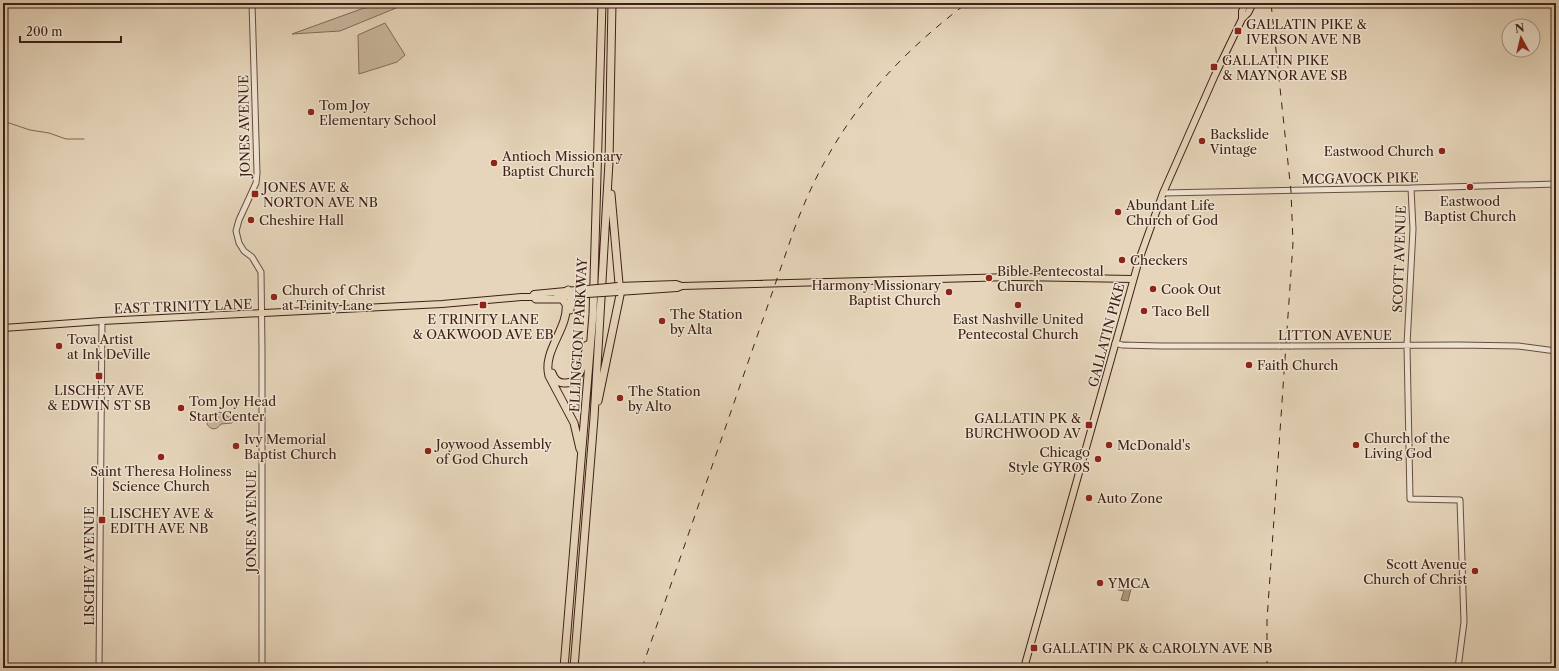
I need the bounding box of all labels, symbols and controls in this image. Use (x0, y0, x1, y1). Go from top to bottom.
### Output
place label: GALLATIN PIKE & IVERSON AVE NB (1246, 16, 1367, 47)
scale bar (20, 18, 121, 44)
north arrow (1501, 18, 1541, 58)
text: N (1514, 20, 1526, 36)
text: 200 m (26, 24, 63, 39)
marker: GALLATIN PIKE & IVERSON AVE NB (1233, 26, 1243, 36)
place label: GALLATIN PIKE & MAYNOR AVE SB (1222, 52, 1347, 83)
marker: GALLATIN PIKE & MAYNOR AVE SB (1209, 62, 1219, 72)
street label: JONES AVENUE (235, 75, 253, 179)
place label: Tom Joy Elementary School (319, 97, 437, 128)
marker: Tom Joy Elementary School (306, 107, 316, 117)
place label: Backslide Vintage (1209, 126, 1269, 157)
marker: Backslide Vintage (1197, 136, 1207, 146)
place label: Eastwood Church (1324, 143, 1434, 159)
marker: Eastwood Church (1437, 146, 1447, 156)
place label: Antioch Missionary Baptist Church (501, 148, 624, 179)
marker: Antioch Missionary Baptist Church (489, 158, 499, 168)
street label: MCGAVOCK PIKE (1301, 169, 1419, 187)
place label: JONES AVE & NORTON AVE NB (261, 179, 378, 210)
marker: Eastwood Baptist Church (1465, 182, 1475, 192)
marker: JONES AVE & NORTON AVE NB (250, 189, 260, 199)
place label: Eastwood Baptist Church (1424, 193, 1516, 224)
place label: Abundant Life Church of God (1125, 197, 1218, 228)
street label: SCOTT AVENUE (1389, 205, 1409, 313)
marker: Abundant Life Church of God (1113, 207, 1123, 217)
place label: Cheshire Hall (259, 212, 344, 228)
marker: Cheshire Hall (246, 215, 256, 225)
place label: Checkers (1130, 252, 1188, 268)
marker: Checkers (1117, 255, 1127, 265)
street label: ELLINGTON PARKWAY (566, 256, 590, 413)
place label: Bible Pentecostal Church (997, 263, 1104, 294)
marker: Bible Pentecostal Church (984, 273, 994, 283)
place label: Harmony Missionary Baptist Church (811, 277, 942, 308)
street label: GALLATIN PIKE (1084, 281, 1128, 389)
place label: Cook Out (1161, 281, 1221, 297)
place label: Church of Christ at Trinity Lane (282, 282, 386, 313)
marker: Cook Out (1148, 284, 1158, 294)
marker: Harmony Missionary Baptist Church (944, 287, 954, 297)
marker: Church of Christ at Trinity Lane (269, 292, 279, 302)
street label: EAST TRINITY LANE (114, 296, 252, 316)
marker: E TRINITY LANE & OAKWOOD AVE EB (478, 300, 488, 310)
marker: East Nashville United Pentecostal Church (1013, 300, 1023, 310)
place label: Taco Bell (1152, 303, 1210, 319)
place label: The Station by Alta (670, 306, 743, 337)
marker: Taco Bell (1139, 306, 1149, 316)
place label: E TRINITY LANE & OAKWOOD AVE EB (412, 311, 554, 342)
place label: East Nashville United Pentecostal Church (952, 311, 1084, 342)
marker: The Station by Alta (657, 316, 667, 326)
street label: LITTON AVENUE (1278, 327, 1392, 343)
place label: Tova Artist at Ink DeVille (67, 331, 151, 362)
marker: Tova Artist at Ink DeVille (54, 341, 64, 351)
place label: Faith Church (1257, 357, 1338, 373)
marker: Faith Church (1244, 360, 1254, 370)
marker: LISCHEY AVE & EDWIN ST SB (94, 371, 104, 381)
place label: LISCHEY AVE & EDWIN ST SB (47, 382, 151, 413)
place label: The Station by Alto (628, 383, 701, 414)
place label: Tom Joy Head Start Center (189, 393, 276, 424)
marker: The Station by Alto (615, 393, 625, 403)
marker: Tom Joy Head Start Center (176, 403, 186, 413)
place label: GALLATIN PK & BURCHWOOD AV (965, 410, 1082, 441)
marker: GALLATIN PK & BURCHWOOD AV (1084, 420, 1094, 430)
place label: Church of the Living God (1364, 430, 1450, 461)
place label: Ivy Memorial Baptist Church (244, 431, 337, 462)
place label: Joywood Assembly of God Church (434, 436, 552, 467)
place label: McDonald's (1117, 437, 1191, 453)
marker: McDonald's (1104, 440, 1114, 450)
marker: Church of the Living God (1351, 440, 1361, 450)
marker: Ivy Memorial Baptist Church (231, 441, 241, 451)
place label: Chicago Style GYROS (1008, 444, 1090, 475)
marker: Joywood Assembly of God Church (423, 446, 433, 456)
marker: Saint Theresa Holiness Science Church (156, 452, 166, 462)
marker: Chicago Style GYROS (1093, 454, 1103, 464)
place label: Saint Theresa Holiness Science Church (90, 463, 232, 494)
street label: JONES AVENUE (243, 470, 259, 574)
place label: Auto Zone (1096, 490, 1163, 506)
marker: Auto Zone (1084, 493, 1094, 503)
place label: LISCHEY AVE & EDITH AVE NB (110, 505, 214, 536)
street label: LISCHEY AVENUE (81, 506, 97, 626)
marker: LISCHEY AVE & EDITH AVE NB (97, 515, 107, 525)
place label: Scott Avenue Church of Christ (1363, 556, 1467, 587)
marker: Scott Avenue Church of Christ (1470, 566, 1480, 576)
place label: YMCA (1107, 575, 1150, 591)
marker: YMCA (1095, 578, 1105, 588)
place label: GALLATIN PK & CAROLYN AVE NB (1042, 640, 1272, 656)
marker: GALLATIN PK & CAROLYN AVE NB (1029, 643, 1039, 653)

